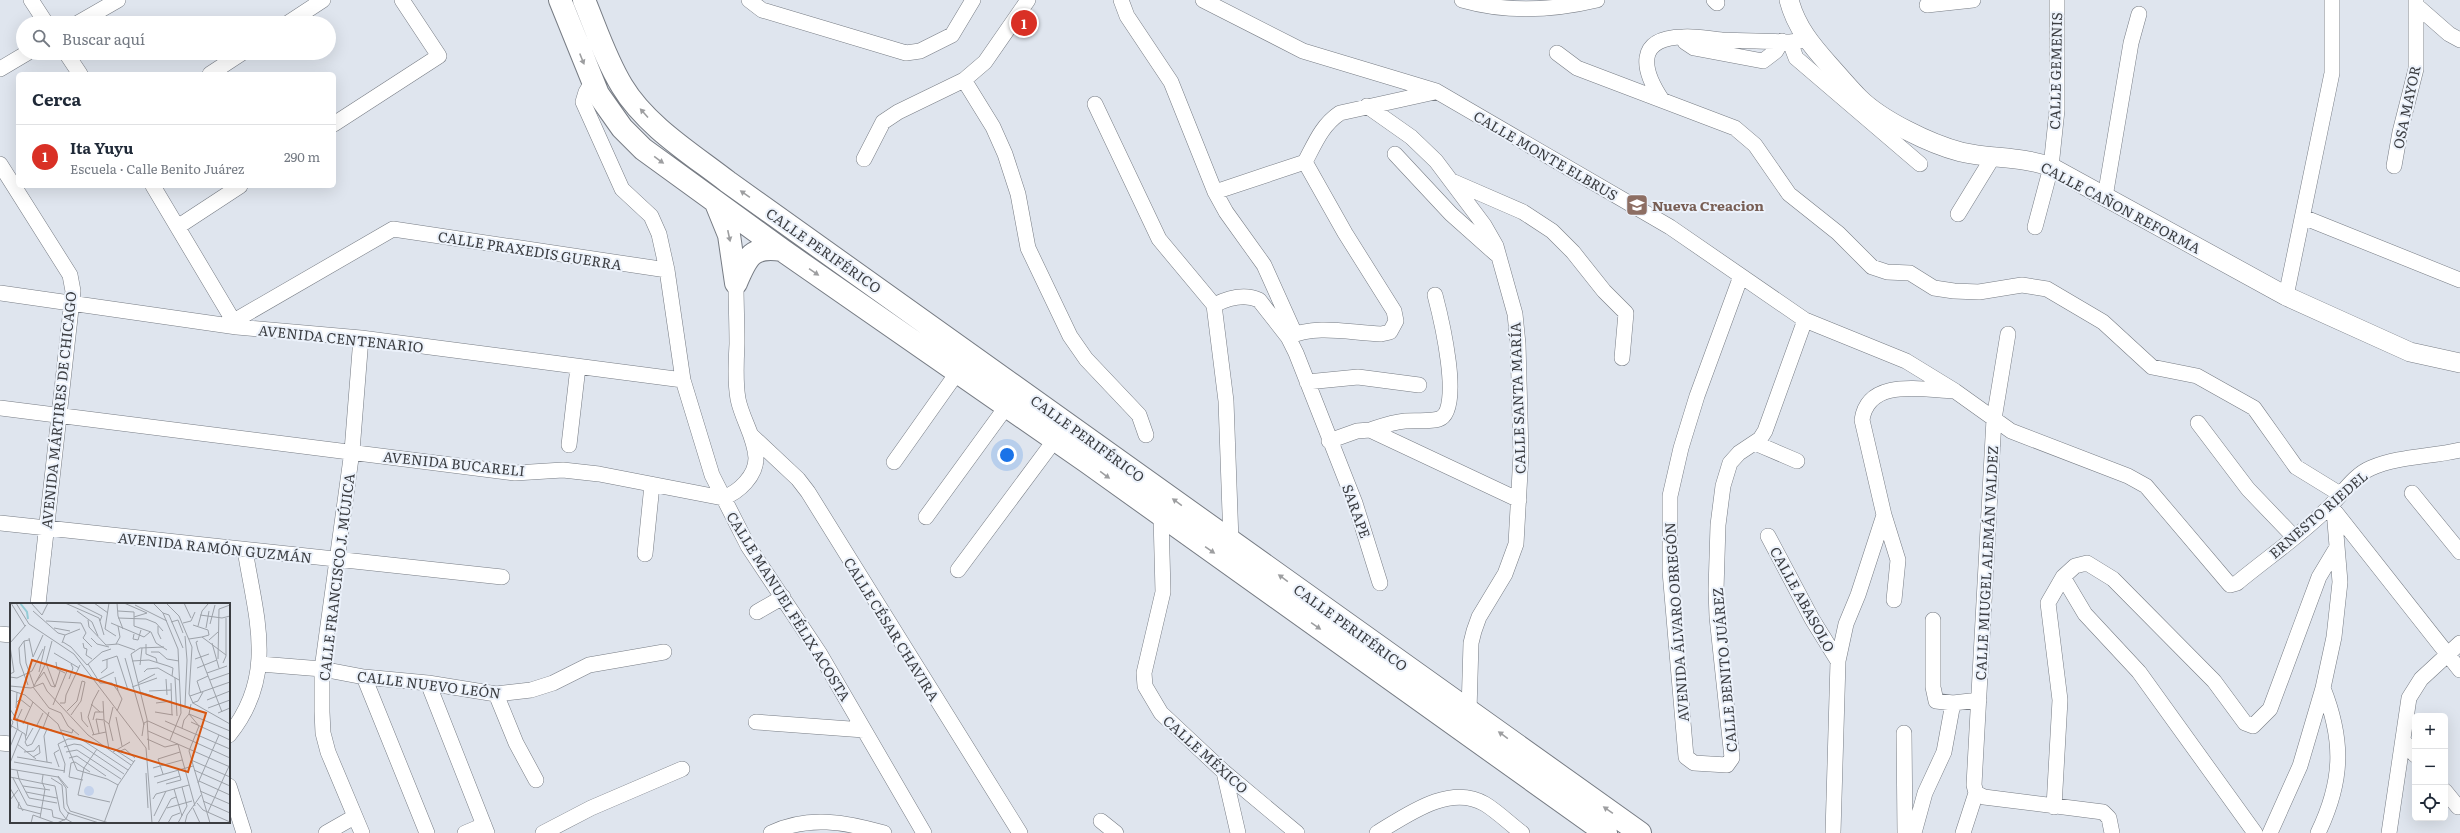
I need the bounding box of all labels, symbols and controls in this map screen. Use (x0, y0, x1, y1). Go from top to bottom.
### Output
pin: 1 (1011, 8, 1037, 38)
street label: CALLE GEMENIS (2044, 12, 2066, 130)
search box (16, 16, 336, 60)
icon: search (30, 27, 52, 49)
text: Buscar aquí (62, 27, 145, 50)
one-way arrow (580, 53, 586, 65)
street label: OSA MAYOR (2387, 63, 2425, 151)
text: Cerca (32, 86, 81, 111)
street label: CALLE MONTE ELBRUS (1470, 105, 1622, 205)
one-way arrow (639, 107, 648, 118)
text: Ita Yuyu (70, 136, 133, 159)
text: 1 (42, 147, 48, 166)
text: 290 m (284, 147, 320, 166)
one-way arrow (654, 156, 665, 165)
street label: CALLE CAÑON REFORMA (2038, 156, 2205, 258)
text: Escuela · Calle Benito Juárez (70, 159, 244, 178)
one-way arrow (740, 190, 750, 198)
school or university icon: Nueva Creacion (1624, 192, 1650, 218)
place label: Nueva Creacion (1652, 195, 1764, 215)
street label: CALLE PERIFÉRICO (762, 203, 886, 297)
street label: CALLE PRAXEDIS GUERRA (437, 226, 624, 275)
one-way arrow (727, 230, 733, 243)
one-way arrow (809, 268, 819, 276)
street label: AVENIDA MÁRTIRES DE CHICAGO (36, 290, 80, 530)
street label: AVENIDA CENTENARIO (257, 319, 425, 357)
street label: CALLE SANTA MARÍA (1504, 321, 1530, 474)
street label: CALLE PERIFÉRICO (1027, 390, 1149, 486)
your location (997, 445, 1017, 465)
street label: CALLE MIUGEL ALEMÁN VALDEZ (1970, 445, 2002, 681)
street label: AVENIDA BUCARELI (382, 446, 526, 480)
street label: ERNESTO RIEDEL (2264, 465, 2372, 562)
street label: CALLE FRANCISCO J. MÚJICA (313, 471, 359, 682)
one-way arrow (1099, 471, 1110, 479)
street label: SARAPE (1338, 481, 1376, 541)
one-way arrow (1172, 498, 1183, 506)
street label: CALLE MANUEL FÉLIX ACOSTA (722, 507, 856, 705)
street label: AVENIDA ÁLVARO OBREGÓN (1659, 521, 1693, 723)
street label: AVENIDA RAMÓN GUZMÁN (117, 527, 313, 567)
street label: CALLE ABASOLO (1766, 543, 1840, 655)
one-way arrow (1205, 546, 1215, 554)
street label: CALLE CÉSAR CHAVIRA (839, 553, 945, 705)
one-way arrow (1278, 574, 1288, 582)
street label: CALLE PERIFÉRICO (1290, 579, 1412, 675)
street label: CALLE BENITO JUÁREZ (1707, 587, 1741, 753)
inset map (10, 603, 230, 823)
one-way arrow (1311, 622, 1321, 630)
street label: CALLE NUEVO LEÓN (356, 665, 502, 703)
street label: CALLE MÉXICO (1159, 710, 1253, 798)
map controls (2412, 713, 2448, 821)
button: + (2412, 713, 2448, 749)
one-way arrow (1497, 731, 1508, 739)
button: − (2412, 749, 2448, 785)
button: locate (2412, 785, 2448, 821)
one-way arrow (1603, 806, 1614, 815)

